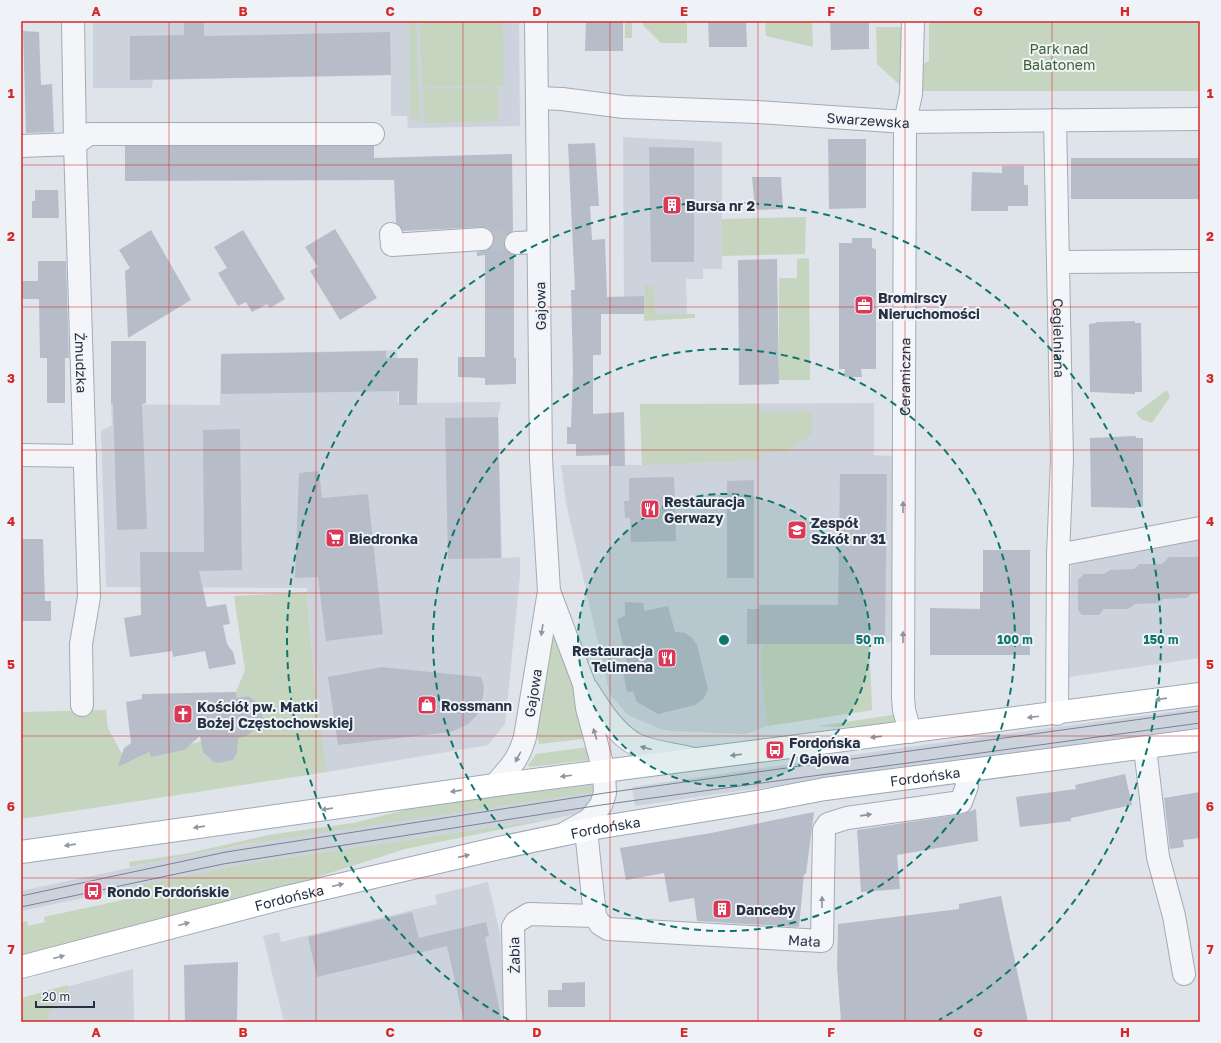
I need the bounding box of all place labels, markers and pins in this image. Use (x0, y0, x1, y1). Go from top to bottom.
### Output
building icon: Bursa nr 2 (661, 194, 683, 216)
place label: Bursa nr 2 (686, 197, 756, 214)
place label: Bromirscy Nieruchomości (878, 289, 980, 322)
office icon: Bromirscy Nieruchomości (853, 294, 875, 316)
place label: Restauracja Gerwazy (664, 493, 745, 526)
restaurant icon: Restauracja Gerwazy (639, 498, 661, 520)
place label: Zespół Szkół nr 31 (811, 514, 886, 547)
school or university icon: Zespół Szkół nr 31 (786, 519, 808, 541)
supermarket icon: Biedronka (324, 527, 346, 549)
place label: Biedronka (349, 530, 418, 547)
centre of rings (717, 633, 731, 647)
place label: Restauracja Telimena (572, 642, 653, 675)
restaurant icon: Restauracja Telimena (656, 647, 678, 669)
shop icon: Rossmann (416, 694, 438, 716)
place label: Rossmann (441, 697, 512, 714)
place label: Kościół pw. Matki Bożej Częstochowskiej (197, 698, 353, 731)
church icon: Kościół pw. Matki Bożej Częstochowskiej (172, 703, 194, 725)
place label: Fordońska / Gajowa (789, 734, 860, 767)
bus stop icon: Fordońska / Gajowa (764, 739, 786, 761)
bus stop icon: Rondo Fordońskie (82, 880, 104, 902)
place label: Rondo Fordońskie (107, 883, 229, 900)
building icon: Danceby (711, 898, 733, 920)
place label: Danceby (736, 901, 796, 918)

